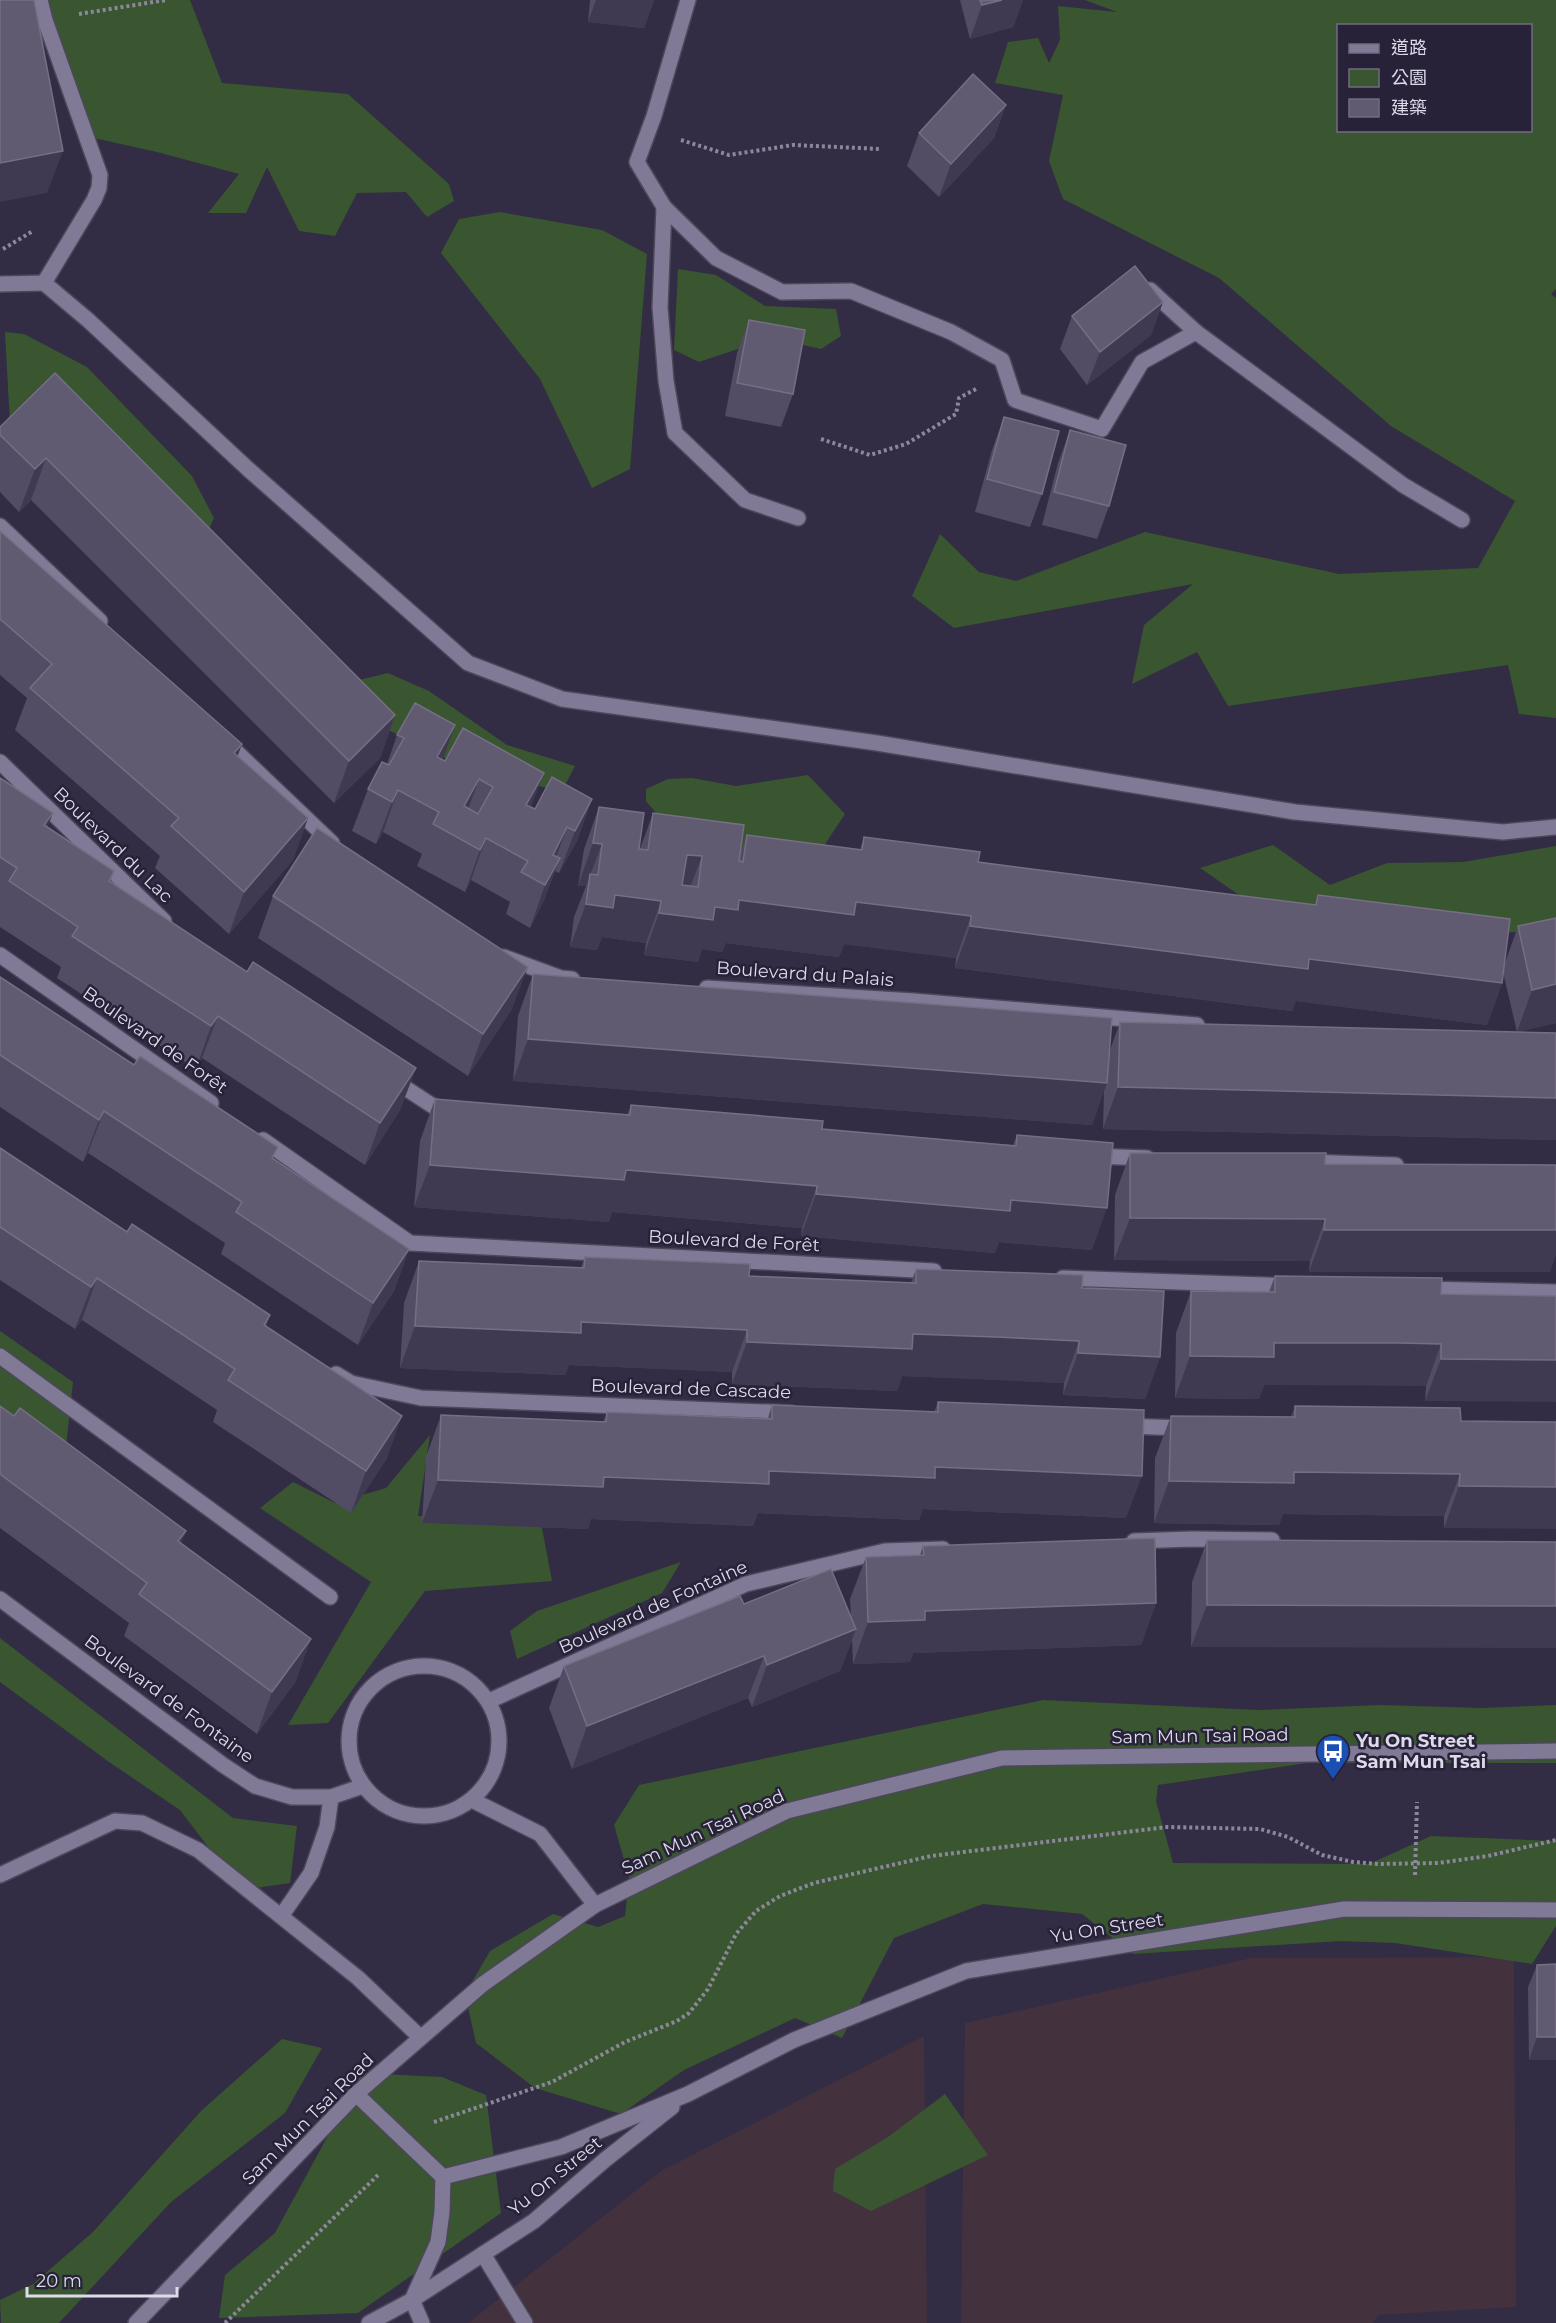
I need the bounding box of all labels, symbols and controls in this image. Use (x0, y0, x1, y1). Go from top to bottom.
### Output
legend (1337, 24, 1532, 132)
text: 道路 (1391, 37, 1427, 59)
text: 公園 (1391, 67, 1427, 89)
text: 建築 (1391, 97, 1427, 119)
street label: Boulevard du Lac (49, 783, 177, 907)
street label: Boulevard du Palais (716, 957, 895, 991)
street label: Boulevard de Forêt (78, 982, 232, 1098)
street label: Boulevard de Forêt (648, 1226, 820, 1256)
street label: Boulevard de Cascade (591, 1375, 791, 1403)
street label: Boulevard de Fontaine (555, 1555, 751, 1659)
street label: Boulevard de Fontaine (80, 1630, 258, 1768)
street label: Sam Mun Tsai Road (1111, 1723, 1289, 1749)
place label: Yu On Street Sam Mun Tsai (1355, 1730, 1486, 1773)
bus stop icon: Yu On Street Sam Mun Tsai (1315, 1733, 1351, 1780)
street label: Sam Mun Tsai Road (618, 1785, 788, 1879)
street label: Yu On Street (1049, 1908, 1165, 1948)
street label: Sam Mun Tsai Road (238, 2049, 378, 2189)
street label: Yu On Street (504, 2132, 606, 2220)
scale bar (27, 2260, 177, 2298)
text: 20 m (36, 2270, 82, 2292)

